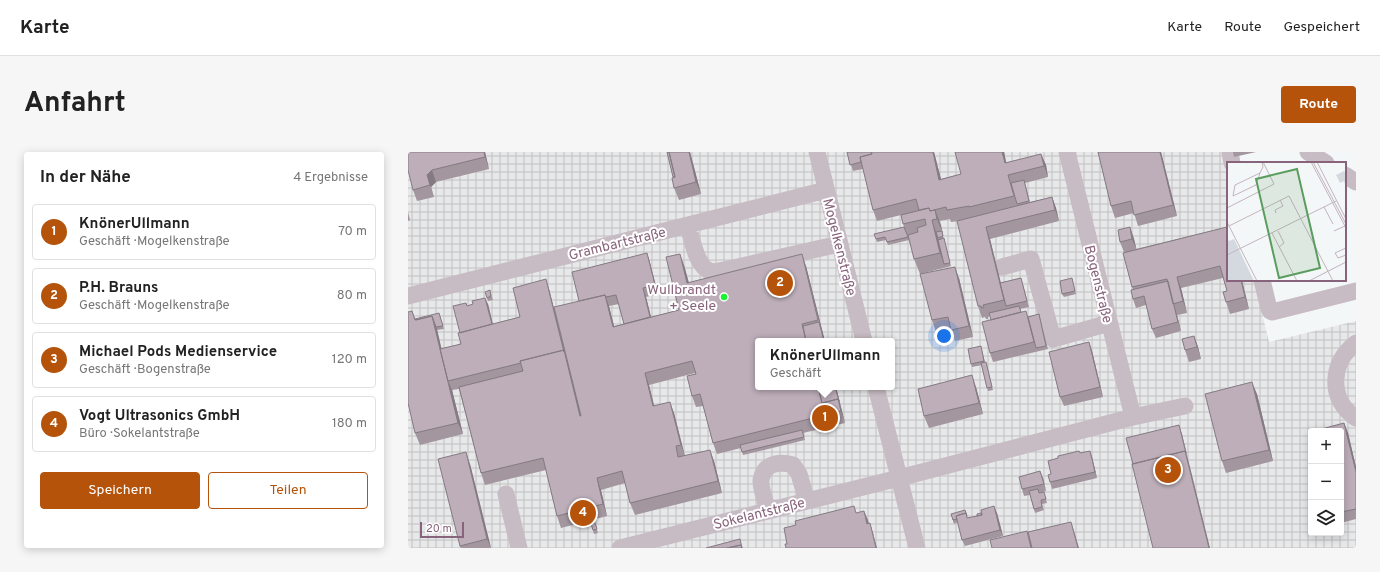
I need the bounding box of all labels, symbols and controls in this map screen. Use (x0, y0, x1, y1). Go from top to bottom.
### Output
text: Karte (20, 16, 70, 40)
text: Karte (1167, 19, 1202, 36)
text: Route (1224, 19, 1261, 36)
text: Gespeichert (1283, 19, 1360, 36)
text: Anfahrt (24, 86, 126, 122)
button: Route (1281, 86, 1356, 123)
inset map (1227, 162, 1346, 281)
text: In der Nähe (40, 167, 131, 189)
text: 4 Ergebnisse (293, 170, 368, 186)
street label: Mogelkenstraße (818, 197, 859, 298)
text: KnönerUllmann (79, 215, 190, 234)
text: 1 (51, 224, 57, 240)
text: 70 m (338, 224, 367, 240)
street label: Grambartstraße (567, 224, 668, 265)
text: Geschäft · Mogelkenstraße (79, 234, 230, 250)
street label: Bogenstraße (1080, 244, 1115, 325)
pin: 2 (767, 268, 793, 298)
text: P.H. Brauns (79, 279, 159, 298)
place label: Wullbrandt + Seele (647, 282, 716, 315)
text: 2 (50, 288, 58, 304)
text: 80 m (337, 288, 367, 304)
marker: Wullbrandt + Seele (719, 292, 729, 302)
text: Geschäft · Mogelkenstraße (79, 298, 230, 314)
your location (934, 326, 954, 346)
popup (755, 338, 895, 390)
text: Michael Pods Medienservice (79, 343, 277, 362)
text: KnönerUllmann (770, 347, 880, 366)
text: 3 (50, 352, 58, 368)
text: 120 m (332, 352, 367, 368)
text: Geschäft · Bogenstraße (79, 362, 211, 378)
text: Geschäft (770, 366, 821, 382)
pin: 1 (812, 403, 838, 433)
text: Vogt Ultrasonics GmbH (79, 407, 240, 426)
text: 4 (50, 416, 58, 432)
text: 180 m (332, 416, 367, 432)
text: Büro · Sokelantstraße (79, 426, 200, 442)
map controls (1308, 428, 1344, 536)
button: + (1308, 428, 1344, 464)
pin: 3 (1155, 455, 1181, 485)
button: − (1308, 464, 1344, 500)
button: Speichern (40, 472, 200, 509)
button: Teilen (208, 472, 368, 509)
street label: Sokelantstraße (712, 495, 807, 534)
pin: 4 (570, 498, 596, 528)
button: layers (1308, 500, 1344, 536)
scale bar (420, 520, 464, 539)
text: 20 m (426, 522, 452, 536)

